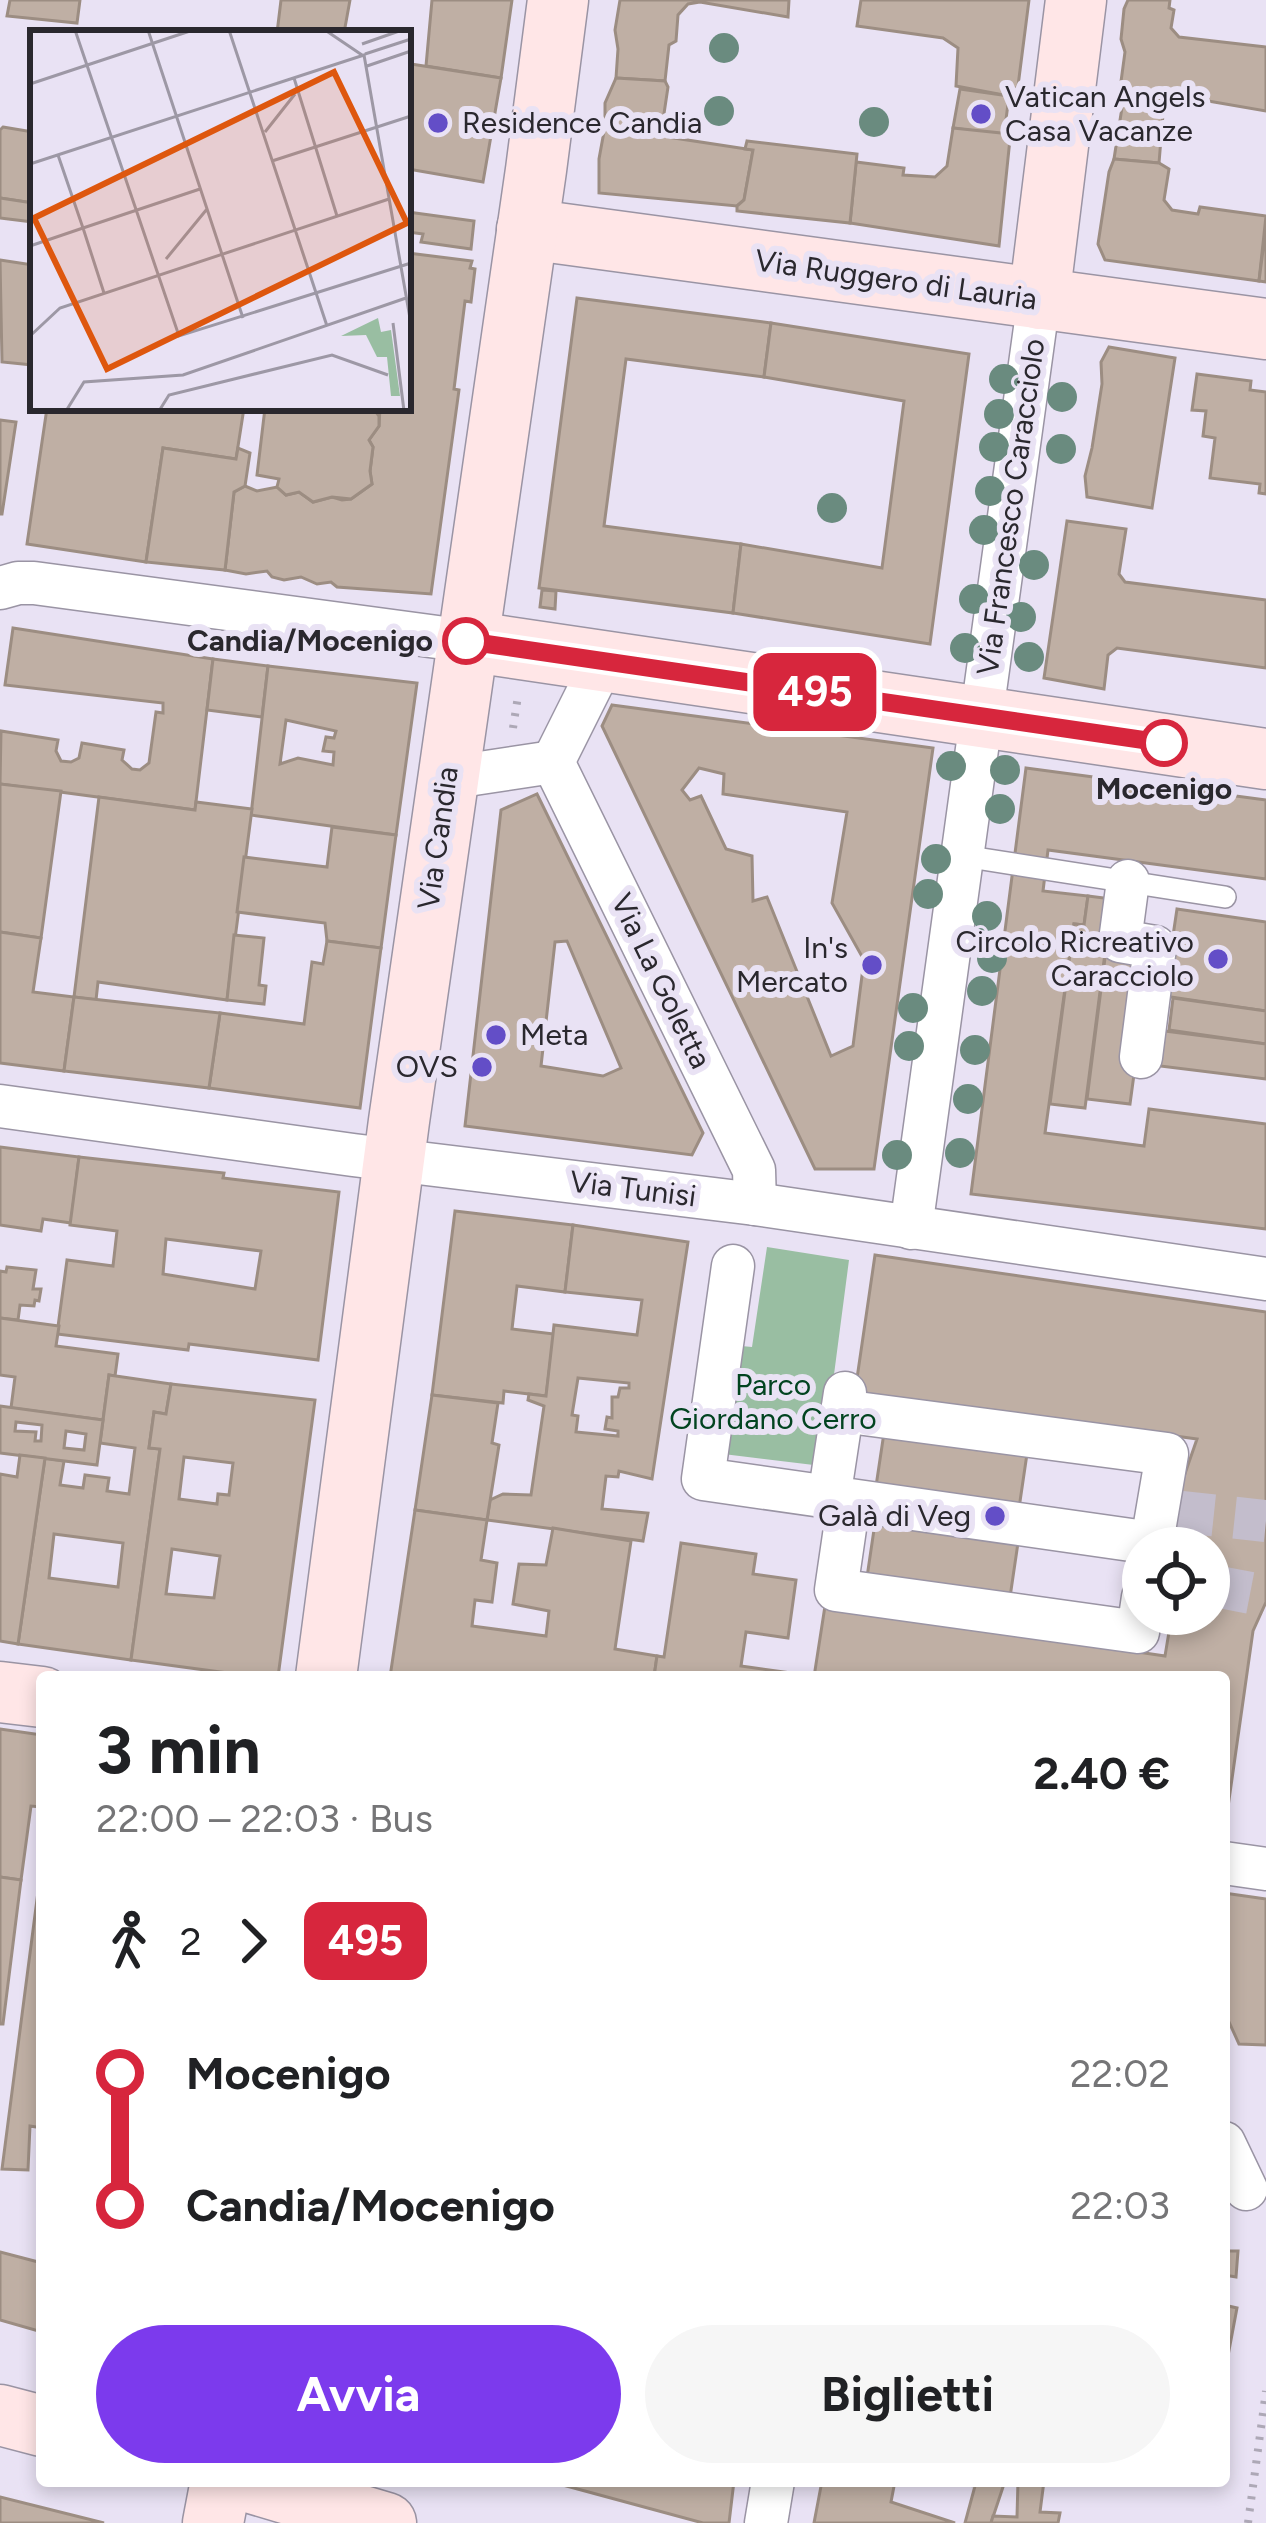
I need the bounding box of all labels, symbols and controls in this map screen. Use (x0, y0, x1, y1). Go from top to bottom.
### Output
inset map (30, 30, 411, 411)
place label: Vatican Angels Casa Vacanze (1005, 78, 1206, 149)
marker: Vatican Angels Casa Vacanze (968, 101, 994, 127)
place label: Residence Candia (462, 104, 702, 141)
marker: Residence Candia (425, 110, 451, 136)
street label: Via Ruggero di Lauria (753, 241, 1040, 318)
street label: Via Francesco Caracciolo (969, 336, 1052, 678)
marker: Candia/Mocenigo (444, 619, 488, 663)
place label: Candia/Mocenigo (187, 622, 433, 659)
line badge: 495 (746, 653, 884, 731)
text: 495 (777, 666, 853, 717)
marker: Mocenigo (1142, 721, 1186, 765)
street label: Via Candia (409, 764, 466, 912)
place label: Mocenigo (1096, 770, 1232, 807)
street label: Via La Goletta (603, 887, 720, 1074)
place label: Circolo Ricreativo Caracciolo (955, 923, 1194, 994)
place label: In's Mercato (736, 929, 848, 1000)
marker: Circolo Ricreativo Caracciolo (1205, 946, 1231, 972)
marker: In's Mercato (859, 952, 885, 978)
place label: Meta (520, 1016, 588, 1053)
marker: Meta (483, 1022, 509, 1048)
place label: OVS (396, 1048, 458, 1085)
marker: OVS (469, 1054, 495, 1080)
street label: Via Tunisi (568, 1162, 698, 1215)
park label: Parco Giordano Cerro (669, 1366, 877, 1437)
place label: Galà di Veg (818, 1497, 971, 1534)
marker: Galà di Veg (982, 1503, 1008, 1529)
map controls (1122, 1527, 1230, 1635)
button: locate (1122, 1527, 1230, 1635)
text: 3 min (96, 1710, 261, 1790)
text: 2.40 € (1033, 1746, 1170, 1800)
text: 22:00 – 22:03 · Bus (96, 1795, 433, 1842)
icon: walk (96, 1908, 162, 1974)
icon: forward (220, 1908, 286, 1974)
text: 495 (328, 1915, 403, 1966)
text: 2 (180, 1918, 202, 1965)
text: Mocenigo (186, 2046, 391, 2100)
text: 22:02 (1070, 2050, 1170, 2097)
text: Candia/Mocenigo (186, 2178, 555, 2232)
text: 22:03 (1070, 2182, 1170, 2229)
button: Avvia (96, 2325, 621, 2463)
button: Biglietti (645, 2325, 1170, 2463)

